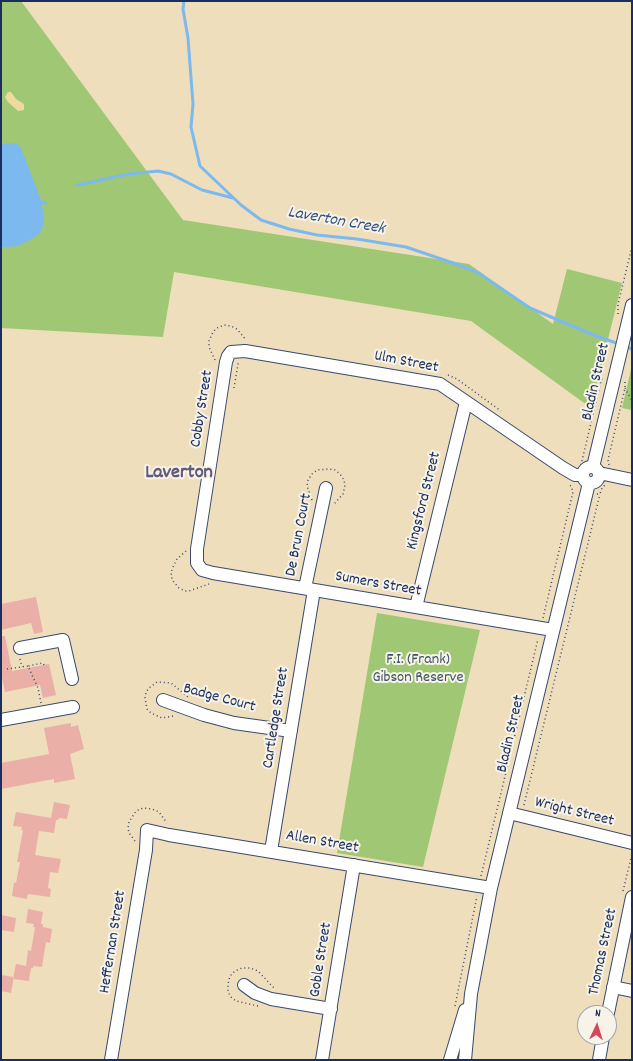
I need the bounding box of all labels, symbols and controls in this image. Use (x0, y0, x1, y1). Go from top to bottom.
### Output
water label: Laverton Creek (286, 203, 386, 241)
street label: Bladin Street (579, 341, 615, 423)
street label: Ulm Street (372, 347, 440, 379)
street label: Cobby Street (187, 369, 219, 449)
street label: Kingsford Street (404, 450, 446, 552)
district label: Laverton (145, 462, 213, 486)
street label: De Brun Court (283, 492, 317, 578)
street label: Sumers Street (333, 568, 423, 602)
park label: F.I. (Frank) Gibson Reserve (372, 651, 464, 689)
street label: Cartledge Street (260, 666, 294, 770)
street label: Badge Court (181, 680, 257, 718)
street label: Bladin Street (494, 693, 530, 775)
street label: Wright Street (532, 794, 616, 832)
street label: Allen Street (284, 827, 360, 859)
street label: Heffernan Street (96, 889, 132, 995)
street label: Thomas Street (585, 907, 623, 997)
street label: Goble Street (307, 921, 337, 999)
north arrow (577, 1005, 617, 1045)
text: N (594, 1006, 601, 1022)

